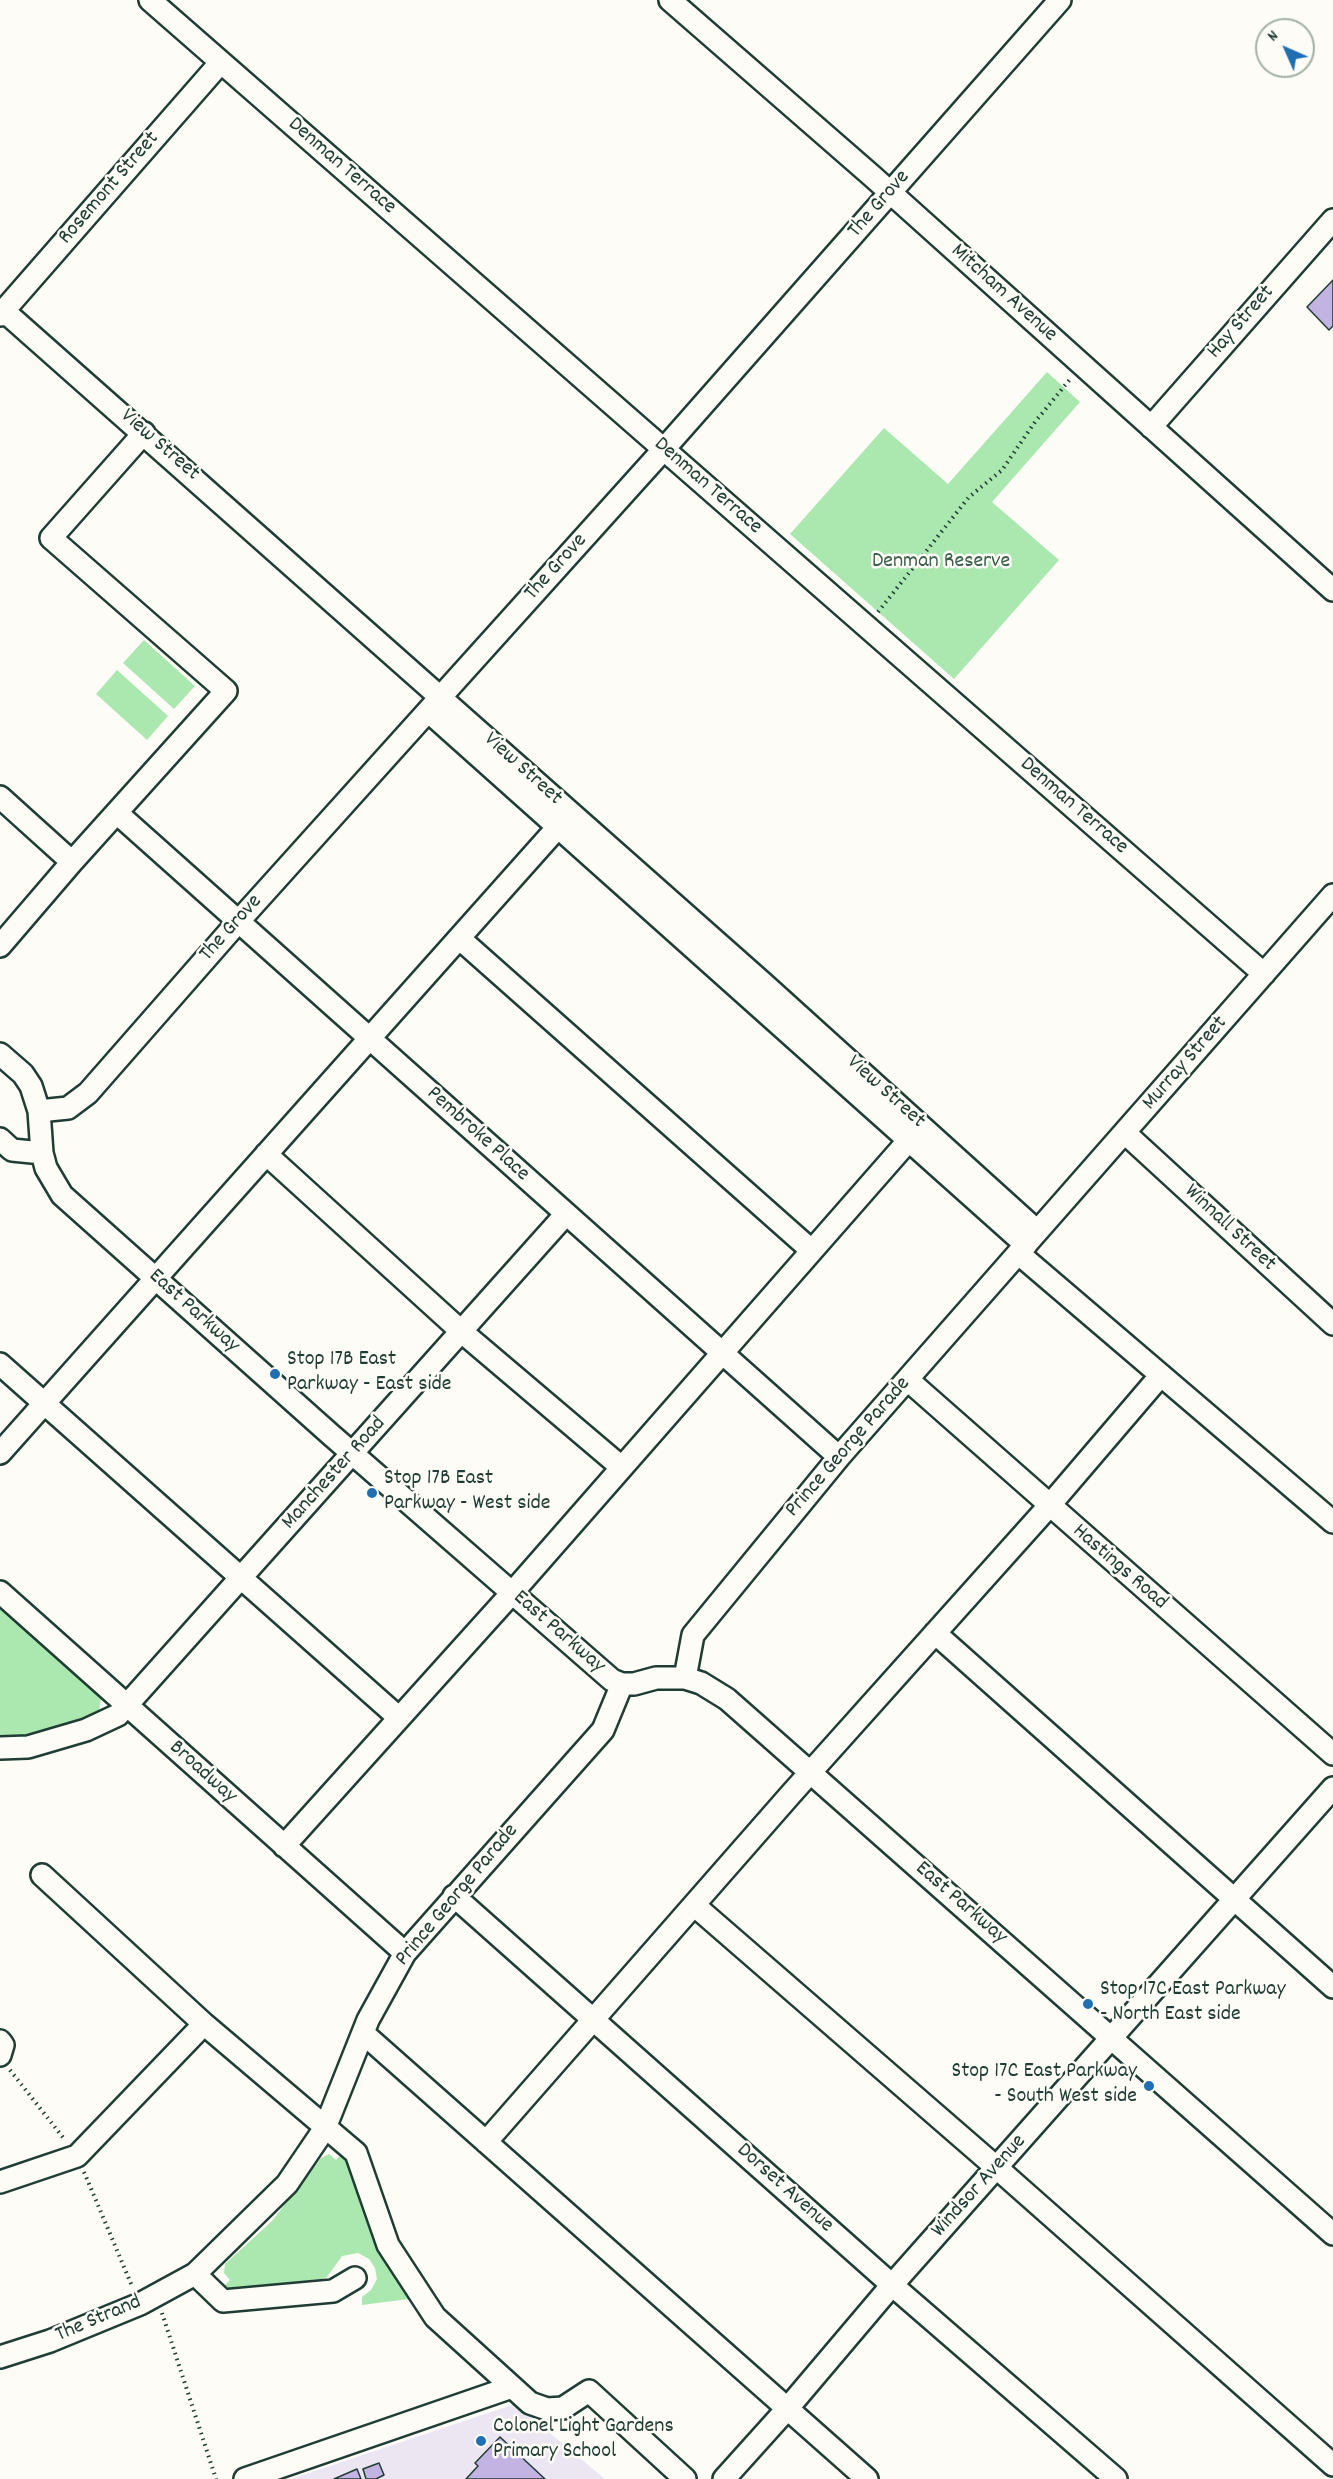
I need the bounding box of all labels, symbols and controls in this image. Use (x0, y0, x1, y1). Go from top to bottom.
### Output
north arrow (1255, 18, 1315, 78)
text: N (1262, 25, 1284, 47)
street label: Denman Terrace (281, 113, 401, 221)
street label: Rosemont Street (54, 127, 166, 251)
street label: The Grove (843, 166, 917, 244)
street label: Mitcham Avenue (944, 239, 1062, 349)
street label: Hay Street (1203, 281, 1281, 365)
street label: View Street (114, 404, 204, 488)
street label: Denman Terrace (647, 433, 767, 541)
street label: The Grove (520, 529, 594, 607)
park label: Denman Reserve (872, 550, 1010, 576)
street label: View Street (477, 728, 567, 812)
street label: Denman Terrace (1013, 753, 1133, 861)
street label: The Grove (195, 890, 269, 968)
street label: Murray Street (1138, 1011, 1234, 1117)
street label: View Street (840, 1051, 930, 1135)
street label: Pembroke Place (420, 1082, 534, 1188)
street label: Winnall Street (1177, 1180, 1281, 1278)
street label: East Parkway (142, 1264, 244, 1360)
place label: Stop 17B East Parkway - East side (287, 1348, 451, 1400)
marker: Stop 17B East Parkway - East side (268, 1367, 282, 1381)
street label: Prince George Parade (781, 1372, 917, 1524)
street label: Manchester Road (277, 1412, 393, 1536)
place label: Stop 17B East Parkway - West side (384, 1467, 550, 1518)
marker: Stop 17B East Parkway - West side (365, 1486, 379, 1500)
street label: Hastings Road (1066, 1519, 1172, 1617)
street label: East Parkway (506, 1586, 610, 1680)
street label: Broadway (163, 1736, 241, 1810)
street label: Prince George Parade (391, 1819, 525, 1973)
street label: East Parkway (908, 1857, 1012, 1951)
place label: Stop 17C East Parkway - North East side (1100, 1978, 1286, 2030)
marker: Stop 17C East Parkway - North East side (1081, 1997, 1095, 2011)
place label: Stop 17C East Parkway - South West side (951, 2060, 1137, 2112)
marker: Stop 17C East Parkway - South West side (1142, 2079, 1156, 2093)
street label: Windsor Avenue (927, 2130, 1033, 2244)
street label: Dorset Avenue (730, 2139, 838, 2239)
street label: The Strand (52, 2290, 146, 2350)
place label: Colonel Light Gardens Primary School (493, 2415, 674, 2466)
marker: Colonel Light Gardens Primary School (474, 2434, 488, 2448)

